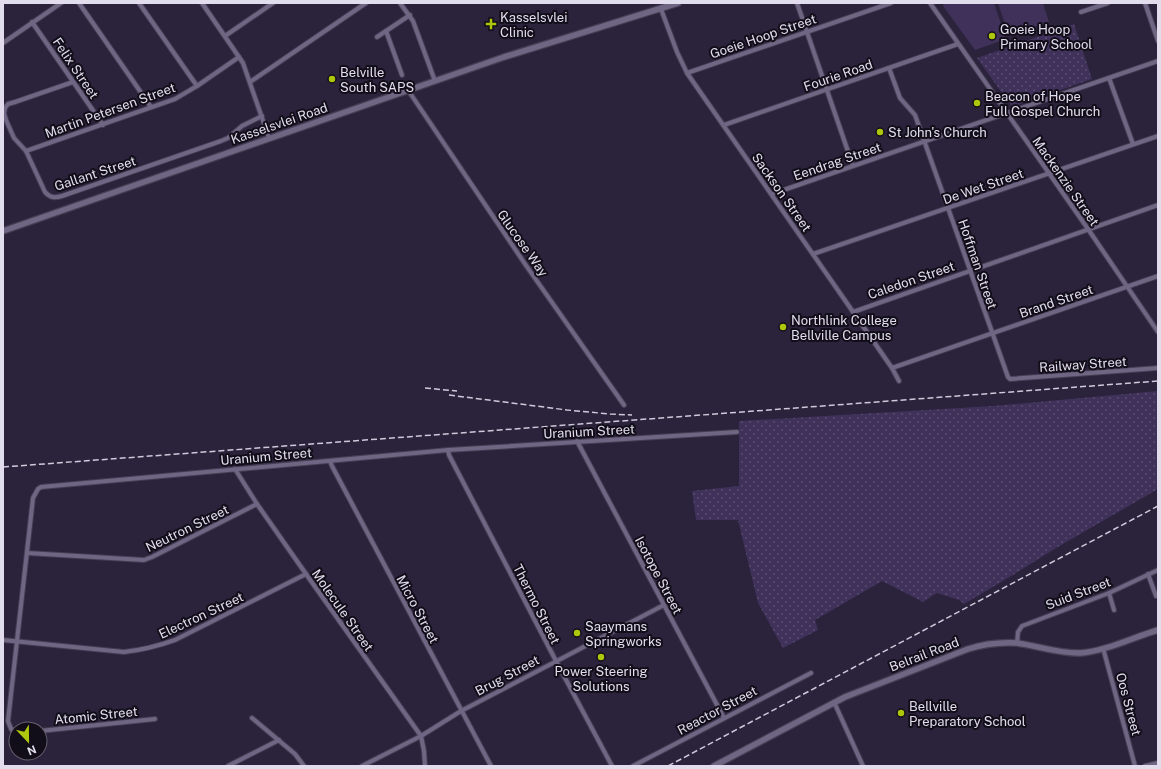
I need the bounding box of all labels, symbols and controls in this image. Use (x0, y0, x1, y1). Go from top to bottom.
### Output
place label: Kasselsvlei Clinic (500, 10, 567, 40)
street label: Goeie Hoop Street (708, 11, 818, 62)
marker: Kasselsvlei Clinic (485, 18, 497, 30)
place label: Goeie Hoop Primary School (1000, 22, 1092, 52)
marker: Goeie Hoop Primary School (987, 31, 997, 41)
street label: Felix Street (50, 35, 102, 102)
street label: Fourie Road (802, 57, 875, 94)
place label: Belville South SAPS (340, 65, 414, 95)
marker: Belville South SAPS (327, 74, 337, 84)
street label: Martin Petersen Street (43, 80, 177, 141)
place label: Beacon of Hope Full Gospel Church (985, 89, 1100, 119)
marker: Beacon of Hope Full Gospel Church (972, 98, 982, 108)
street label: Kasselsvlei Road (229, 100, 330, 147)
place label: St John's Church (888, 125, 987, 140)
marker: St John's Church (875, 127, 885, 137)
street label: Mackenzie Street (1029, 134, 1102, 229)
street label: Eendrag Street (791, 139, 883, 184)
street label: Sackson Street (749, 150, 814, 234)
street label: Gallant Street (52, 153, 138, 194)
street label: De Wet Street (941, 166, 1025, 207)
street label: Glucose Way (494, 207, 551, 279)
street label: Hoffman Street (955, 217, 1000, 311)
street label: Caledon Street (866, 259, 957, 302)
street label: Brand Street (1017, 282, 1095, 321)
place label: Northlink College Bellville Campus (791, 313, 897, 343)
marker: Northlink College Bellville Campus (778, 322, 788, 332)
street label: Railway Street (1039, 354, 1127, 375)
street label: Uranium Street (543, 422, 635, 441)
street label: Uranium Street (220, 445, 312, 468)
street label: Neutron Street (143, 502, 231, 555)
street label: Isotope Street (632, 534, 685, 617)
street label: Thermo Street (510, 562, 563, 647)
street label: Molecule Street (309, 566, 376, 654)
street label: Micro Street (393, 573, 442, 646)
street label: Suid Street (1044, 574, 1113, 613)
street label: Electron Street (157, 589, 246, 642)
place label: Saaymans Springworks (585, 619, 662, 649)
marker: Saaymans Springworks (572, 628, 582, 638)
street label: Belrail Road (887, 634, 961, 675)
street label: Brug Street (473, 652, 542, 699)
marker: Power Steering Solutions (596, 652, 606, 662)
place label: Power Steering Solutions (554, 664, 648, 694)
street label: Oos Street (1113, 671, 1144, 737)
street label: Reactor Street (675, 683, 760, 738)
place label: Bellville Preparatory School (909, 699, 1026, 729)
street label: Atomic Street (54, 704, 138, 727)
marker: Bellville Preparatory School (896, 708, 906, 718)
north arrow (8, 721, 48, 761)
text: N (26, 743, 38, 757)

